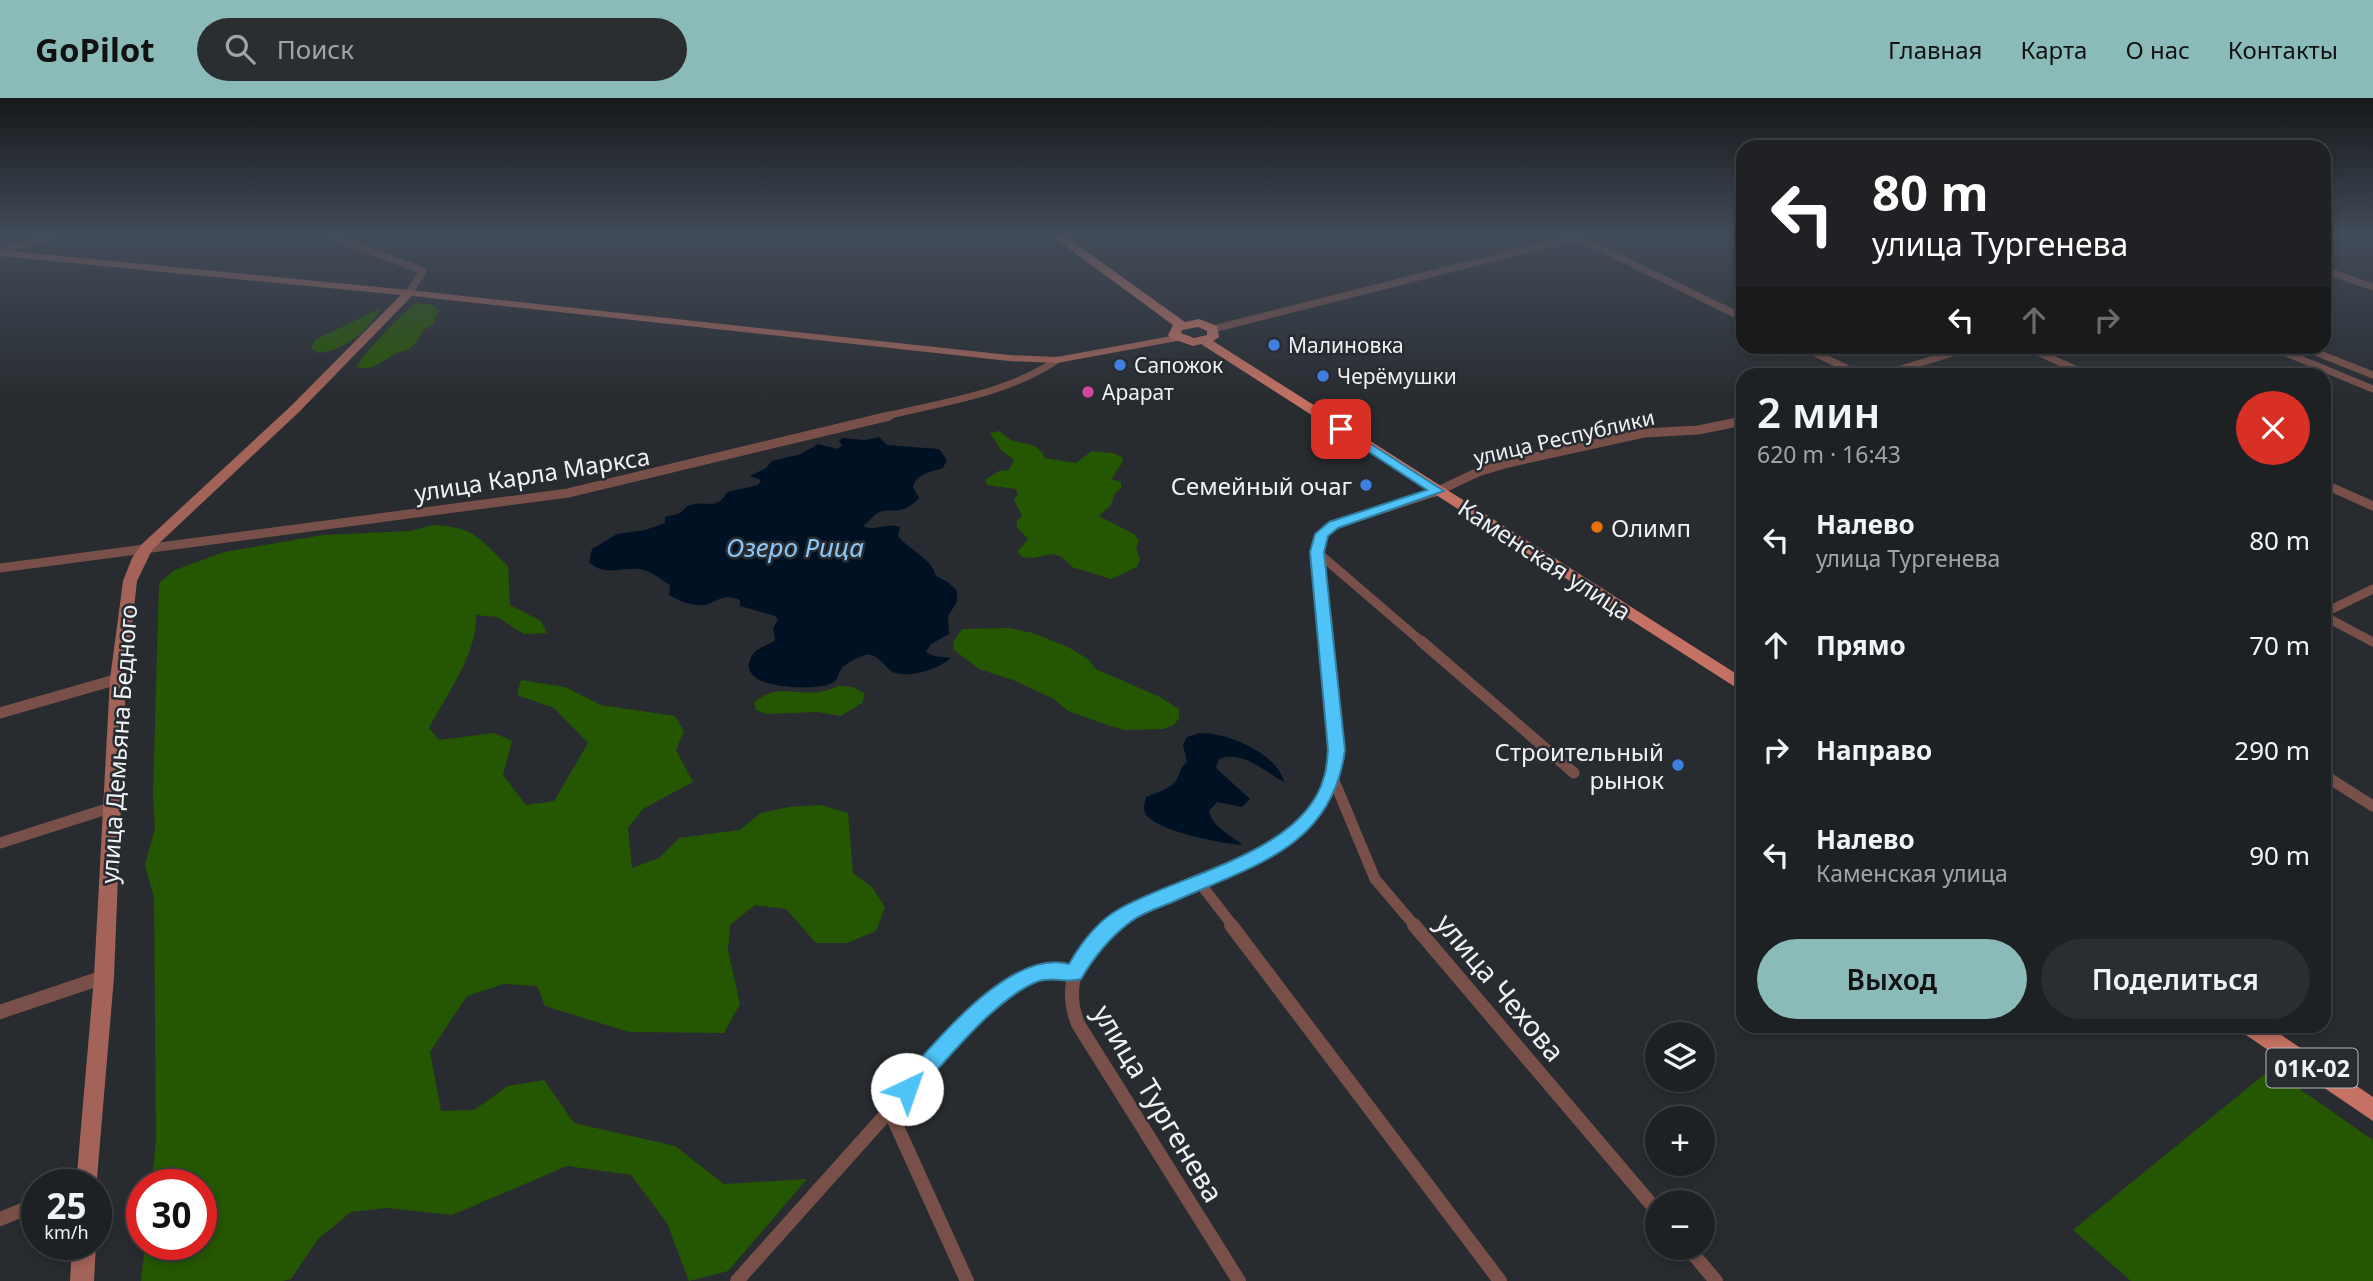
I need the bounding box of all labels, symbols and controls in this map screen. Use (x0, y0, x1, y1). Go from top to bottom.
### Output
search box (197, 18, 687, 81)
text: GoPilot (35, 27, 155, 72)
icon: search (221, 30, 259, 68)
text: Поиск (277, 31, 354, 67)
text: Главная (1888, 33, 1982, 66)
text: Карта (2020, 33, 2087, 66)
text: О нас (2125, 33, 2190, 66)
text: Контакты (2228, 33, 2338, 66)
text: 80 m (1872, 159, 1989, 225)
icon: left (1757, 168, 1848, 259)
text: улица Тургенева (1872, 222, 2128, 265)
icon: left (1942, 301, 1980, 339)
icon: ahead (2015, 301, 2053, 339)
icon: right (2088, 301, 2126, 339)
place label: Малиновка (1288, 331, 1404, 359)
marker: Малиновка (1266, 337, 1282, 353)
place label: Сапожок (1134, 351, 1223, 379)
marker: Сапожок (1112, 357, 1128, 373)
place label: Черёмушки (1337, 362, 1457, 390)
marker: Черёмушки (1315, 368, 1331, 384)
place label: Арарат (1102, 378, 1174, 406)
text: 2 мин (1757, 383, 1880, 440)
marker: Арарат (1080, 384, 1096, 400)
button: close (2236, 391, 2310, 465)
pin (1311, 399, 1371, 459)
street label: улица Республики (1471, 403, 1657, 471)
icon: arrive (1322, 410, 1360, 448)
text: 620 m · 16:43 (1757, 438, 1901, 470)
street label: улица Карла Маркса (412, 439, 652, 509)
place label: Семейный очаг (1171, 469, 1352, 502)
marker: Семейный очаг (1358, 477, 1374, 493)
street label: Каменская улица (1452, 491, 1638, 627)
text: Налево (1816, 506, 1915, 542)
place label: Олимп (1611, 511, 1691, 544)
marker: Олимп (1589, 519, 1605, 535)
icon: left (1757, 521, 1795, 559)
text: 80 m (2249, 522, 2310, 558)
water label: Озеро Рица (726, 529, 864, 565)
text: улица Тургенева (1816, 542, 2000, 574)
street label: улица Демьяна Бедного (92, 603, 144, 885)
icon: ahead (1757, 626, 1795, 664)
text: Прямо (1816, 627, 1906, 663)
text: 70 m (2249, 627, 2310, 663)
icon: right (1757, 731, 1795, 769)
text: Направо (1816, 732, 1932, 768)
text: 290 m (2234, 732, 2310, 768)
place label: Строительный рынок (1495, 735, 1664, 796)
marker: Строительный рынок (1670, 757, 1686, 773)
text: Налево (1816, 821, 1915, 857)
icon: left (1757, 836, 1795, 874)
text: 90 m (2249, 837, 2310, 873)
text: Каменская улица (1816, 857, 2008, 889)
street label: улица Чехова (1428, 905, 1574, 1069)
button: Выход (1757, 939, 2027, 1019)
button: Поделиться (2041, 939, 2310, 1019)
street label: улица Тургенева (1085, 997, 1233, 1209)
map controls (1645, 1022, 1715, 1260)
button: layers (1645, 1022, 1715, 1092)
road number: 01К-02 (2266, 1049, 2358, 1088)
position arrow (870, 1052, 944, 1126)
button: + (1645, 1106, 1715, 1176)
speed limit sign: 30 (126, 1169, 217, 1260)
text: 25 (46, 1182, 87, 1229)
button: − (1645, 1190, 1715, 1260)
text: km/h (44, 1220, 89, 1244)

